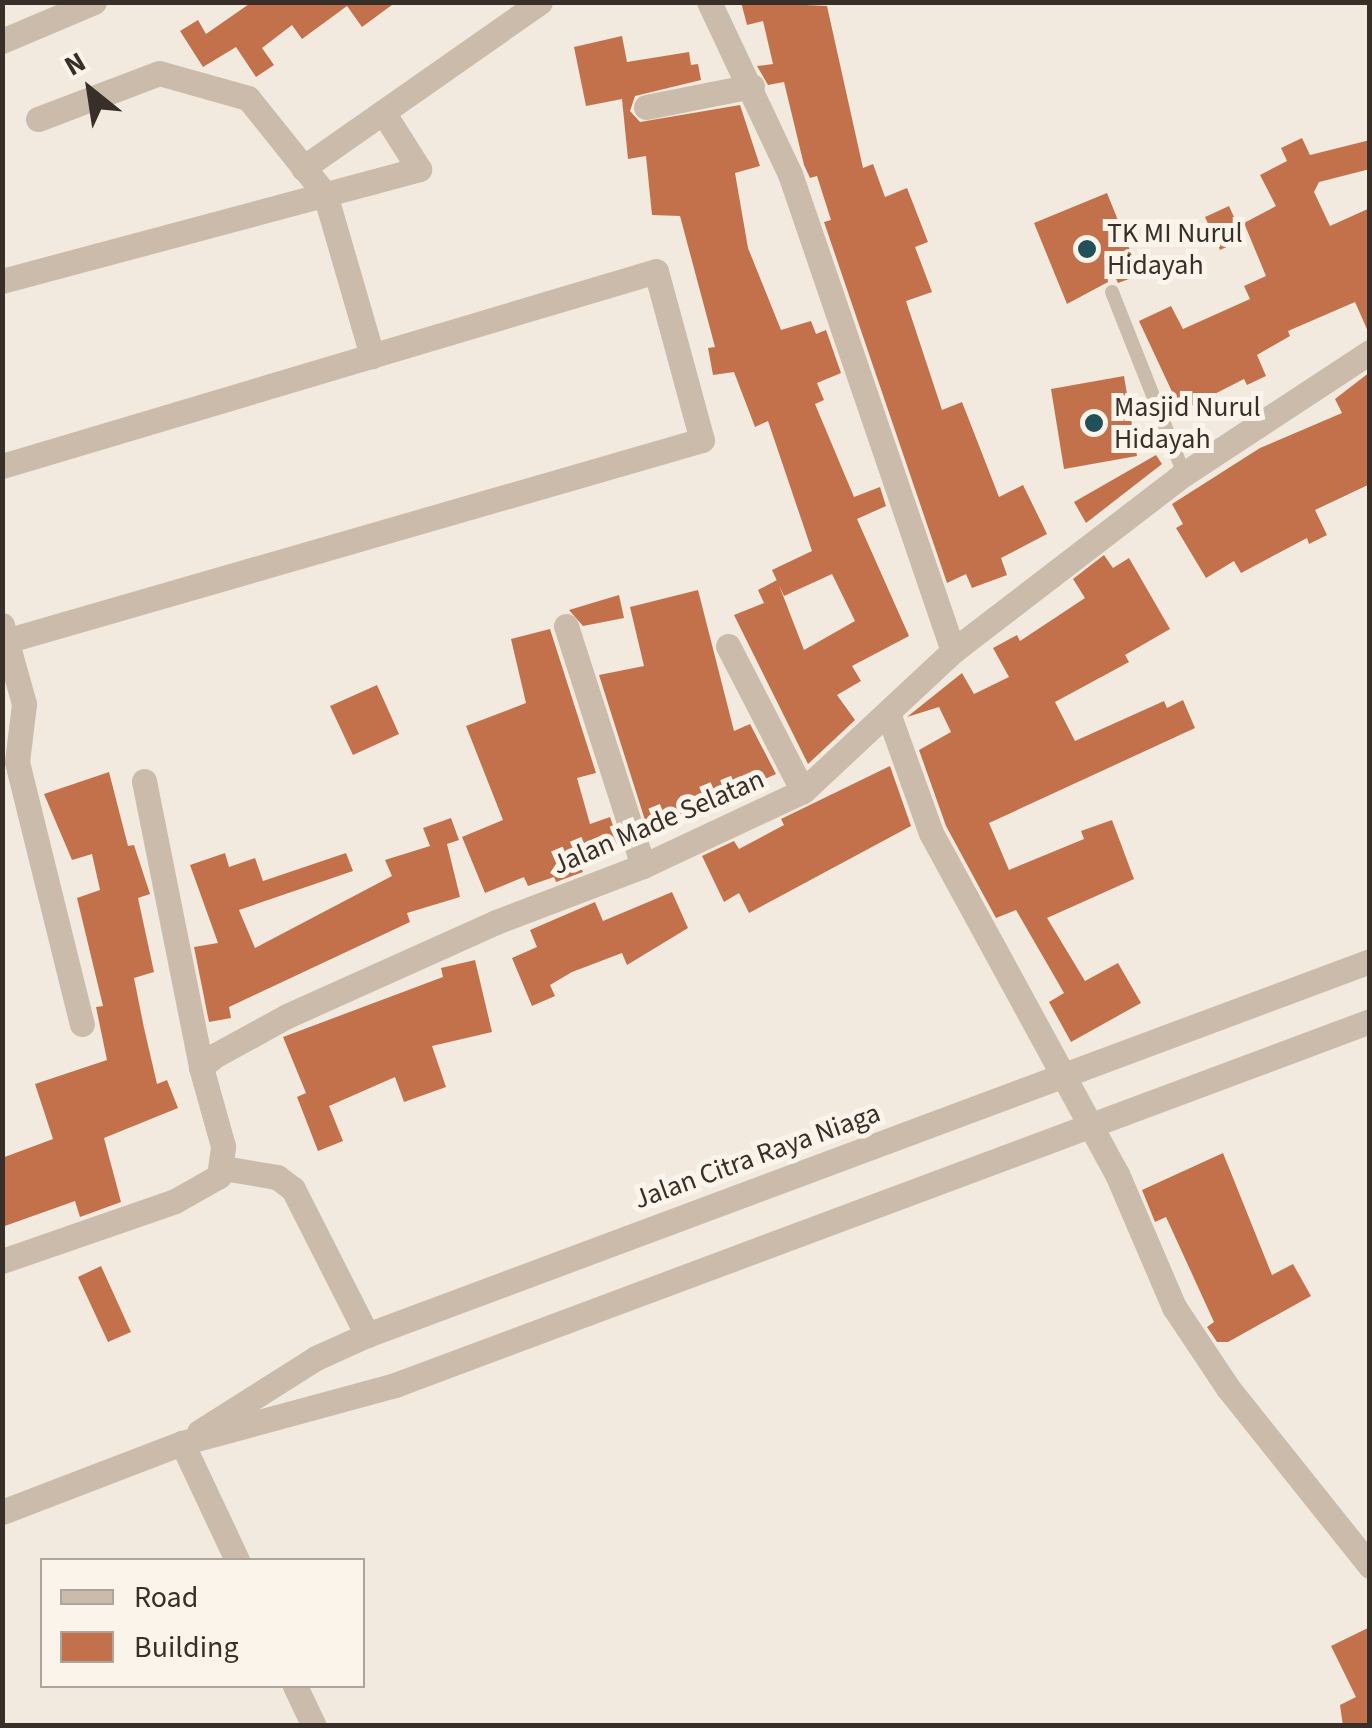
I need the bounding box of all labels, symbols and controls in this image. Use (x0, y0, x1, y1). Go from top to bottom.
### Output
north arrow (40, 40, 140, 140)
text: N (57, 42, 93, 86)
place label: TK MI Nurul Hidayah (1107, 216, 1243, 282)
marker: TK MI Nurul Hidayah (1076, 238, 1098, 260)
place label: Masjid Nurul Hidayah (1114, 390, 1261, 456)
marker: Masjid Nurul Hidayah (1083, 412, 1105, 434)
street label: Jalan Made Selatan (547, 762, 769, 882)
street label: Jalan Citra Raya Niaga (629, 1096, 885, 1216)
legend (40, 1558, 365, 1688)
text: Road (134, 1576, 198, 1619)
text: Building (134, 1626, 239, 1669)

